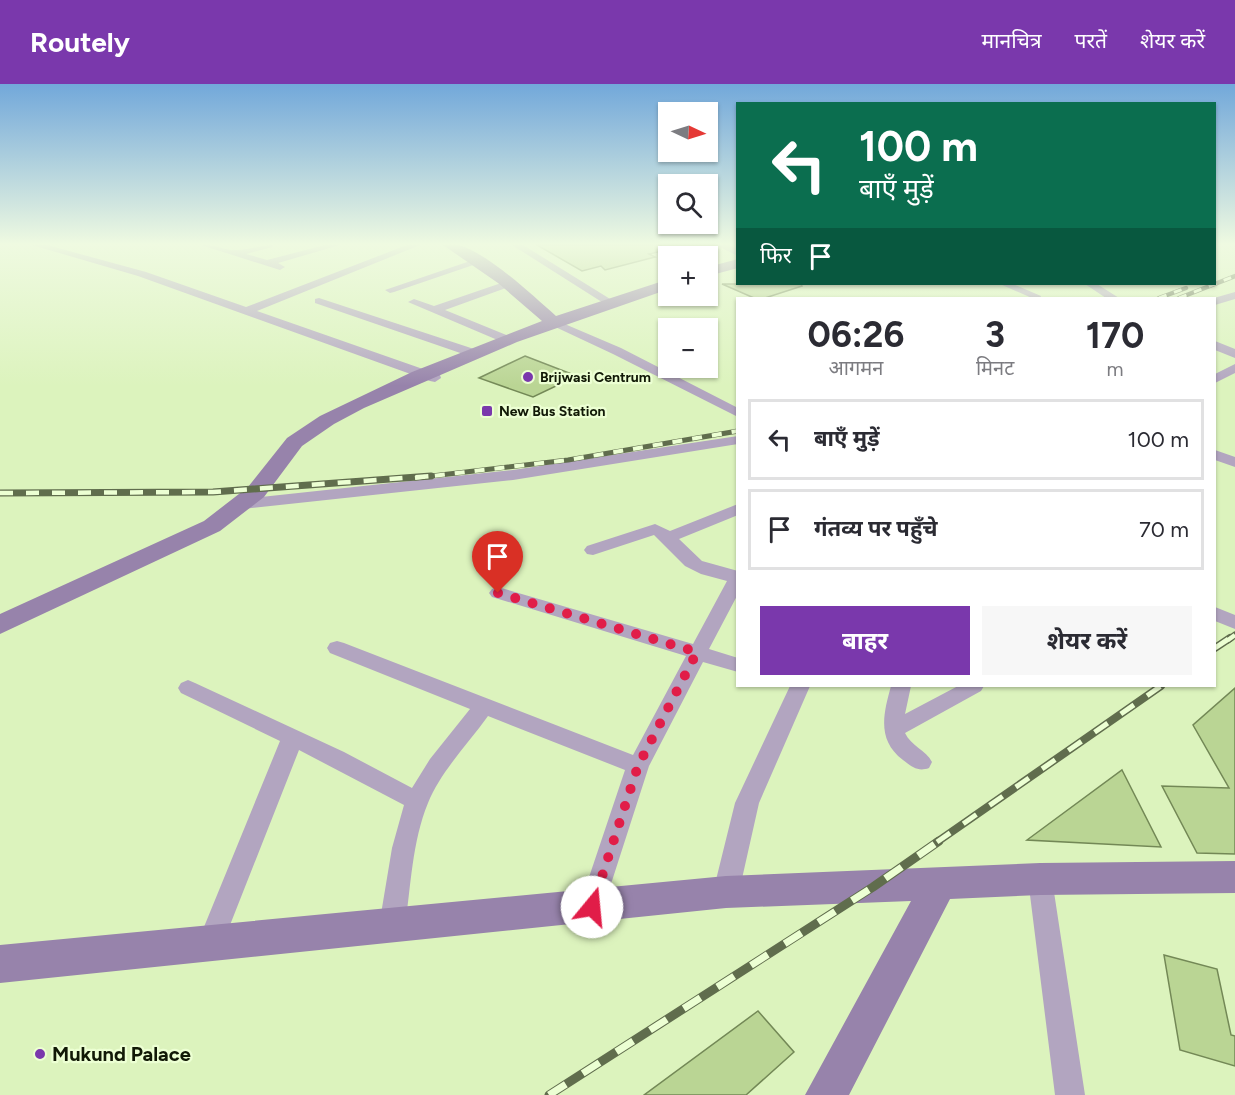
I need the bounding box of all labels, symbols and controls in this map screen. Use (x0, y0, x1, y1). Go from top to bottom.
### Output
text: Routely (30, 25, 130, 59)
text: मानचित्र (982, 28, 1042, 53)
text: परतें (1075, 28, 1107, 53)
text: शेयर करें (1140, 28, 1205, 53)
north arrow (658, 102, 718, 162)
map controls (658, 102, 718, 378)
text: 100 m (859, 121, 978, 172)
icon: left (760, 126, 838, 204)
text: बाएँ मुड़ें (859, 172, 934, 205)
button: search (658, 174, 718, 234)
icon: arrive (804, 240, 837, 273)
text: फिर (760, 242, 792, 269)
button: + (658, 246, 718, 306)
text: 06:26 (808, 313, 904, 356)
text: 3 (985, 313, 1005, 356)
text: 170 (1086, 314, 1144, 357)
button: − (658, 318, 718, 378)
text: आगमन (829, 356, 883, 380)
text: मिनट (976, 356, 1014, 380)
text: m (1107, 357, 1124, 381)
place label: Brijwasi Centrum (540, 369, 651, 386)
marker: Brijwasi Centrum (521, 370, 535, 384)
place label: New Bus Station (499, 403, 606, 420)
marker: New Bus Station (480, 404, 494, 418)
icon: left (763, 423, 796, 456)
text: बाएँ मुड़ें (814, 425, 880, 452)
text: 100 m (1128, 426, 1189, 453)
icon: arrive (763, 513, 796, 546)
text: गंतव्य पर पहुँचे (814, 515, 938, 542)
text: 70 m (1139, 516, 1189, 543)
pin (472, 531, 523, 593)
icon: arrive (481, 540, 514, 573)
button: बाहर (760, 606, 970, 675)
button: शेयर करें (982, 606, 1192, 675)
position arrow (560, 875, 624, 939)
place label: Mukund Palace (52, 1042, 191, 1066)
marker: Mukund Palace (33, 1047, 47, 1061)

